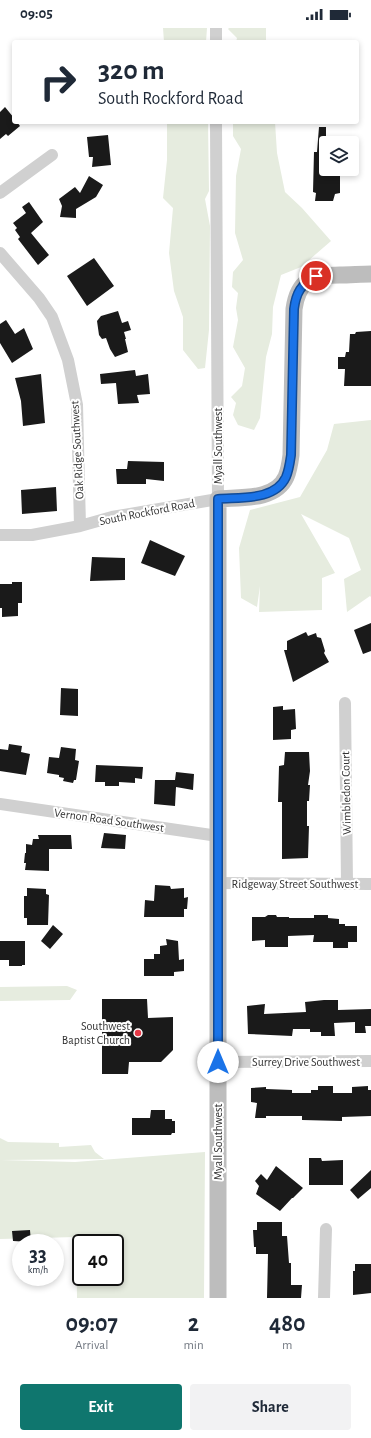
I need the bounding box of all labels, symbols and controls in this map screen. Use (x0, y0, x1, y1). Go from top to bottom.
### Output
text: 09:05 (20, 6, 53, 21)
icon: right (32, 56, 84, 108)
text: 320 m (98, 57, 165, 85)
text: South Rockford Road (98, 90, 243, 108)
map controls (319, 136, 359, 176)
button: layers (319, 136, 359, 176)
pin (299, 259, 333, 293)
icon: arrive (305, 265, 327, 287)
street label: Oak Ridge Southwest (68, 400, 86, 500)
street label: Myall Southwest (212, 408, 225, 484)
street label: South Rockford Road (98, 497, 196, 527)
street label: Wimbledon Court (339, 751, 353, 835)
street label: Vernon Road Southwest (53, 806, 165, 834)
street label: Ridgeway Street Southwest (232, 878, 359, 891)
place label: Southwest Baptist Church (62, 1020, 130, 1046)
marker: Southwest Baptist Church (133, 1028, 143, 1038)
position arrow (197, 1041, 239, 1083)
street label: Surrey Drive Southwest (252, 1056, 360, 1069)
street label: Myall Southwest (212, 1104, 225, 1180)
speed limit sign: 40 (72, 1234, 124, 1286)
text: 33 (29, 1245, 47, 1265)
text: km/h (28, 1265, 48, 1275)
text: 09:07 (65, 1312, 118, 1336)
text: 2 (188, 1312, 199, 1336)
text: 480 (269, 1312, 306, 1336)
text: Arrival (75, 1339, 108, 1352)
text: min (183, 1339, 204, 1352)
text: m (282, 1339, 293, 1352)
button: Exit (20, 1384, 182, 1430)
button: Share (190, 1384, 351, 1430)

